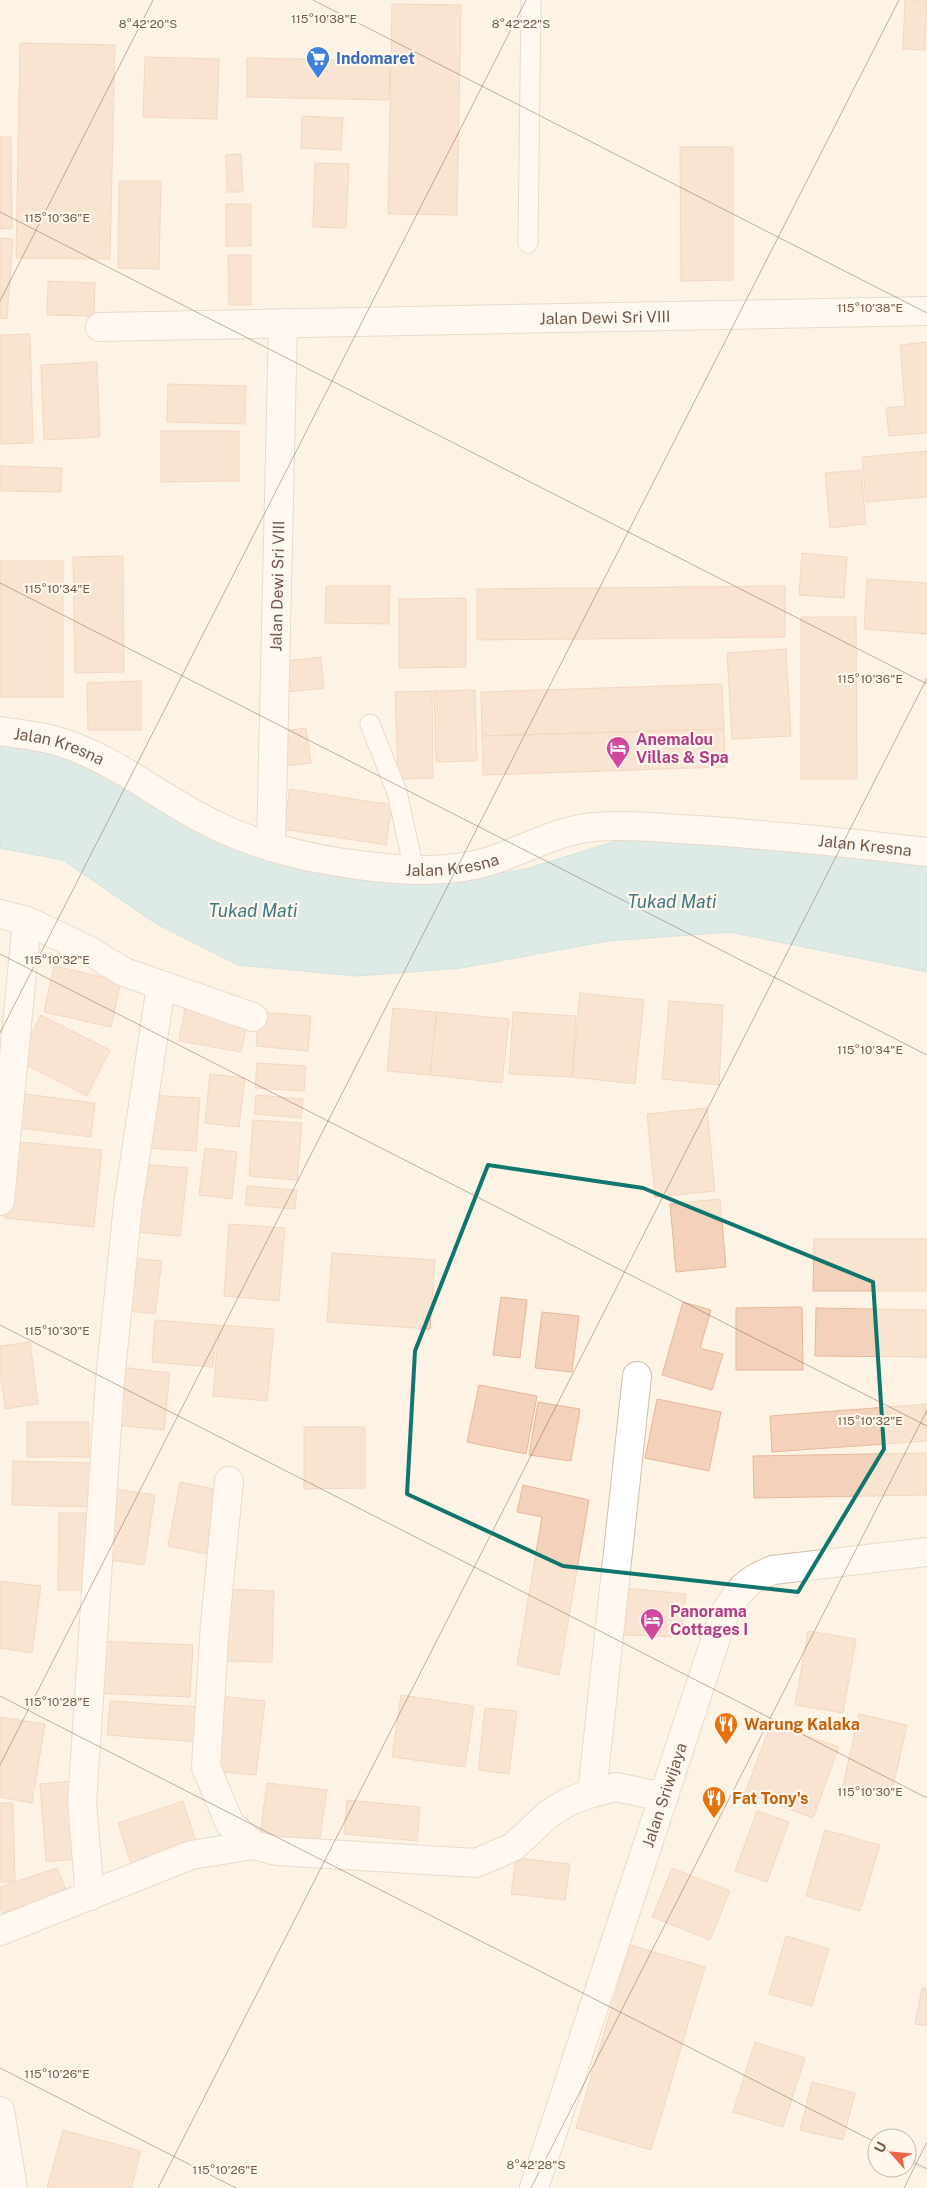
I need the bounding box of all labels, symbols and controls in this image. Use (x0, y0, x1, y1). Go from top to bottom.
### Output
text: 115°10'38"E (291, 12, 357, 26)
text: 8°42'20"S (119, 17, 177, 31)
text: 8°42'22"S (492, 17, 550, 31)
supermarket icon: Indomaret (305, 45, 331, 79)
place label: Indomaret (336, 49, 415, 68)
text: 115°10'36"E (24, 211, 90, 225)
text: 115°10'38"E (837, 301, 903, 315)
street label: Jalan Dewi Sri VIII (539, 307, 671, 328)
street label: Jalan Dewi Sri VIII (266, 520, 288, 652)
text: 115°10'34"E (24, 582, 90, 596)
text: 115°10'36"E (837, 672, 903, 686)
street label: Jalan Kresna (12, 724, 107, 769)
place label: Anemalou Villas & Spa (636, 730, 729, 767)
hotel icon: Anemalou Villas & Spa (605, 735, 631, 769)
street label: Jalan Kresna (817, 831, 913, 860)
street label: Jalan Kresna (405, 850, 501, 880)
water label: Tukad Mati (628, 891, 717, 912)
water label: Tukad Mati (209, 900, 298, 921)
text: 115°10'32"E (24, 953, 90, 967)
text: 115°10'34"E (837, 1043, 903, 1057)
text: 115°10'30"E (24, 1324, 90, 1338)
text: 115°10'32"E (837, 1414, 903, 1428)
place label: Panorama Cottages I (670, 1602, 748, 1639)
hotel icon: Panorama Cottages I (639, 1607, 665, 1641)
text: 115°10'28"E (24, 1695, 90, 1709)
restaurant icon: Warung Kalaka (713, 1711, 739, 1745)
place label: Warung Kalaka (744, 1715, 860, 1734)
street label: Jalan Sriwijaya (638, 1740, 691, 1850)
restaurant icon: Fat Tony's (701, 1785, 727, 1819)
text: 115°10'30"E (837, 1785, 903, 1799)
place label: Fat Tony's (732, 1789, 808, 1808)
text: 115°10'26"E (24, 2067, 90, 2081)
north arrow (867, 2128, 917, 2178)
text: U (871, 2139, 890, 2155)
text: 8°42'28"S (506, 2158, 566, 2172)
text: 115°10'26"E (192, 2163, 258, 2177)

